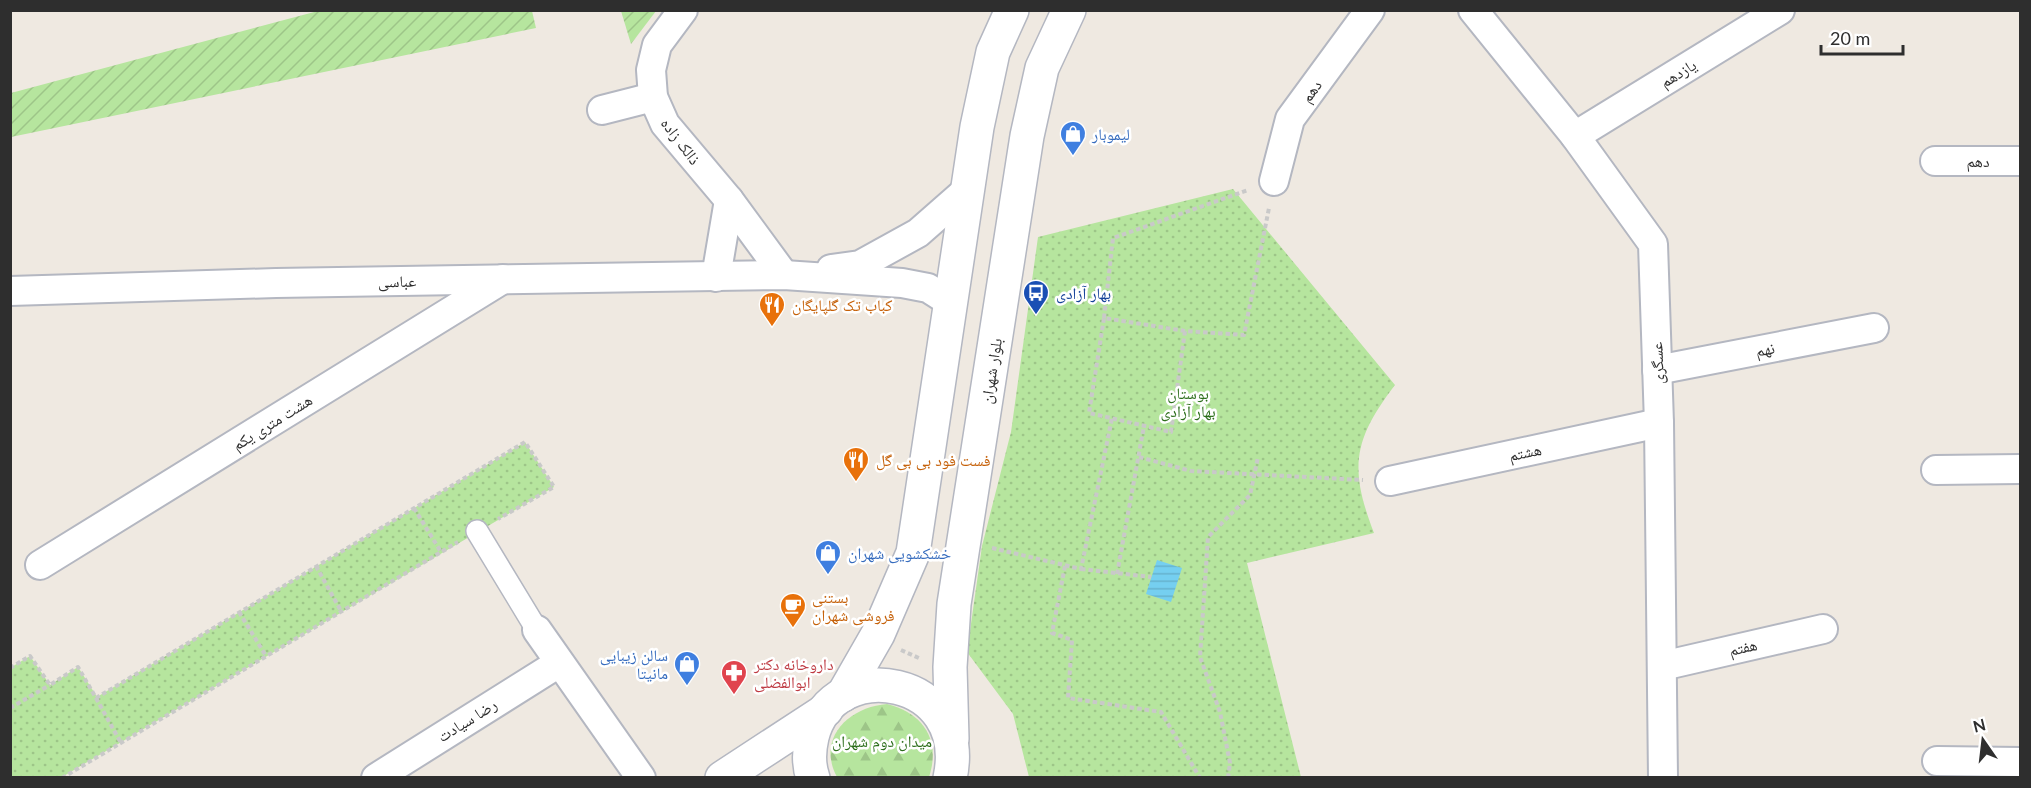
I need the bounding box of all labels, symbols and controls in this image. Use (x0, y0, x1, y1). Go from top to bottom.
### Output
scale bar (1821, 18, 1904, 56)
text: 20 m (1830, 27, 1870, 49)
street label: یازدهم (1656, 54, 1700, 92)
street label: دهم (1296, 76, 1327, 107)
street label: ذالک زاده (657, 114, 705, 168)
shop icon: لیموبار (1058, 119, 1088, 157)
place label: لیموبار (1091, 124, 1130, 144)
street label: دهم (1966, 151, 1990, 172)
street label: عباسی (378, 271, 416, 292)
bus stop icon: بهار آزادی (1021, 278, 1051, 316)
place label: بهار آزادی (1056, 283, 1111, 304)
restaurant icon: کباب تک گلپایگان (757, 290, 787, 328)
place label: کباب تک گلپایگان (792, 295, 893, 316)
street label: بلوار شهران (976, 337, 1007, 405)
street label: نهم (1754, 337, 1776, 362)
street label: عسگری (1646, 341, 1669, 385)
park label: بوستان بهار آزادی (1160, 383, 1216, 422)
street label: هشت متری یکم (228, 389, 316, 455)
street label: هشتم (1507, 439, 1543, 466)
restaurant icon: فست فود بی بی گل (841, 445, 871, 483)
place label: فست فود بی بی گل (876, 450, 991, 471)
shop icon: خشکشویی شهران (813, 538, 843, 576)
place label: خشکشویی شهران (848, 543, 951, 564)
place label: بستنی فروشی شهران (812, 587, 895, 626)
cafe icon: بستنی فروشی شهران (778, 591, 808, 629)
street label: هفتم (1727, 634, 1759, 661)
place label: سالن زیبایی مانیتا (600, 645, 668, 682)
shop icon: سالن زیبایی مانیتا (672, 649, 702, 687)
place label: داروخانه دکتر ابوالفضلی (753, 654, 834, 693)
pharmacy icon: داروخانه دکتر ابوالفضلی (719, 658, 749, 696)
street label: رضا سیادت (434, 694, 500, 746)
north arrow (1953, 710, 2013, 770)
text: N (1971, 714, 1988, 736)
park label: میدان دوم شهران (832, 731, 932, 752)

